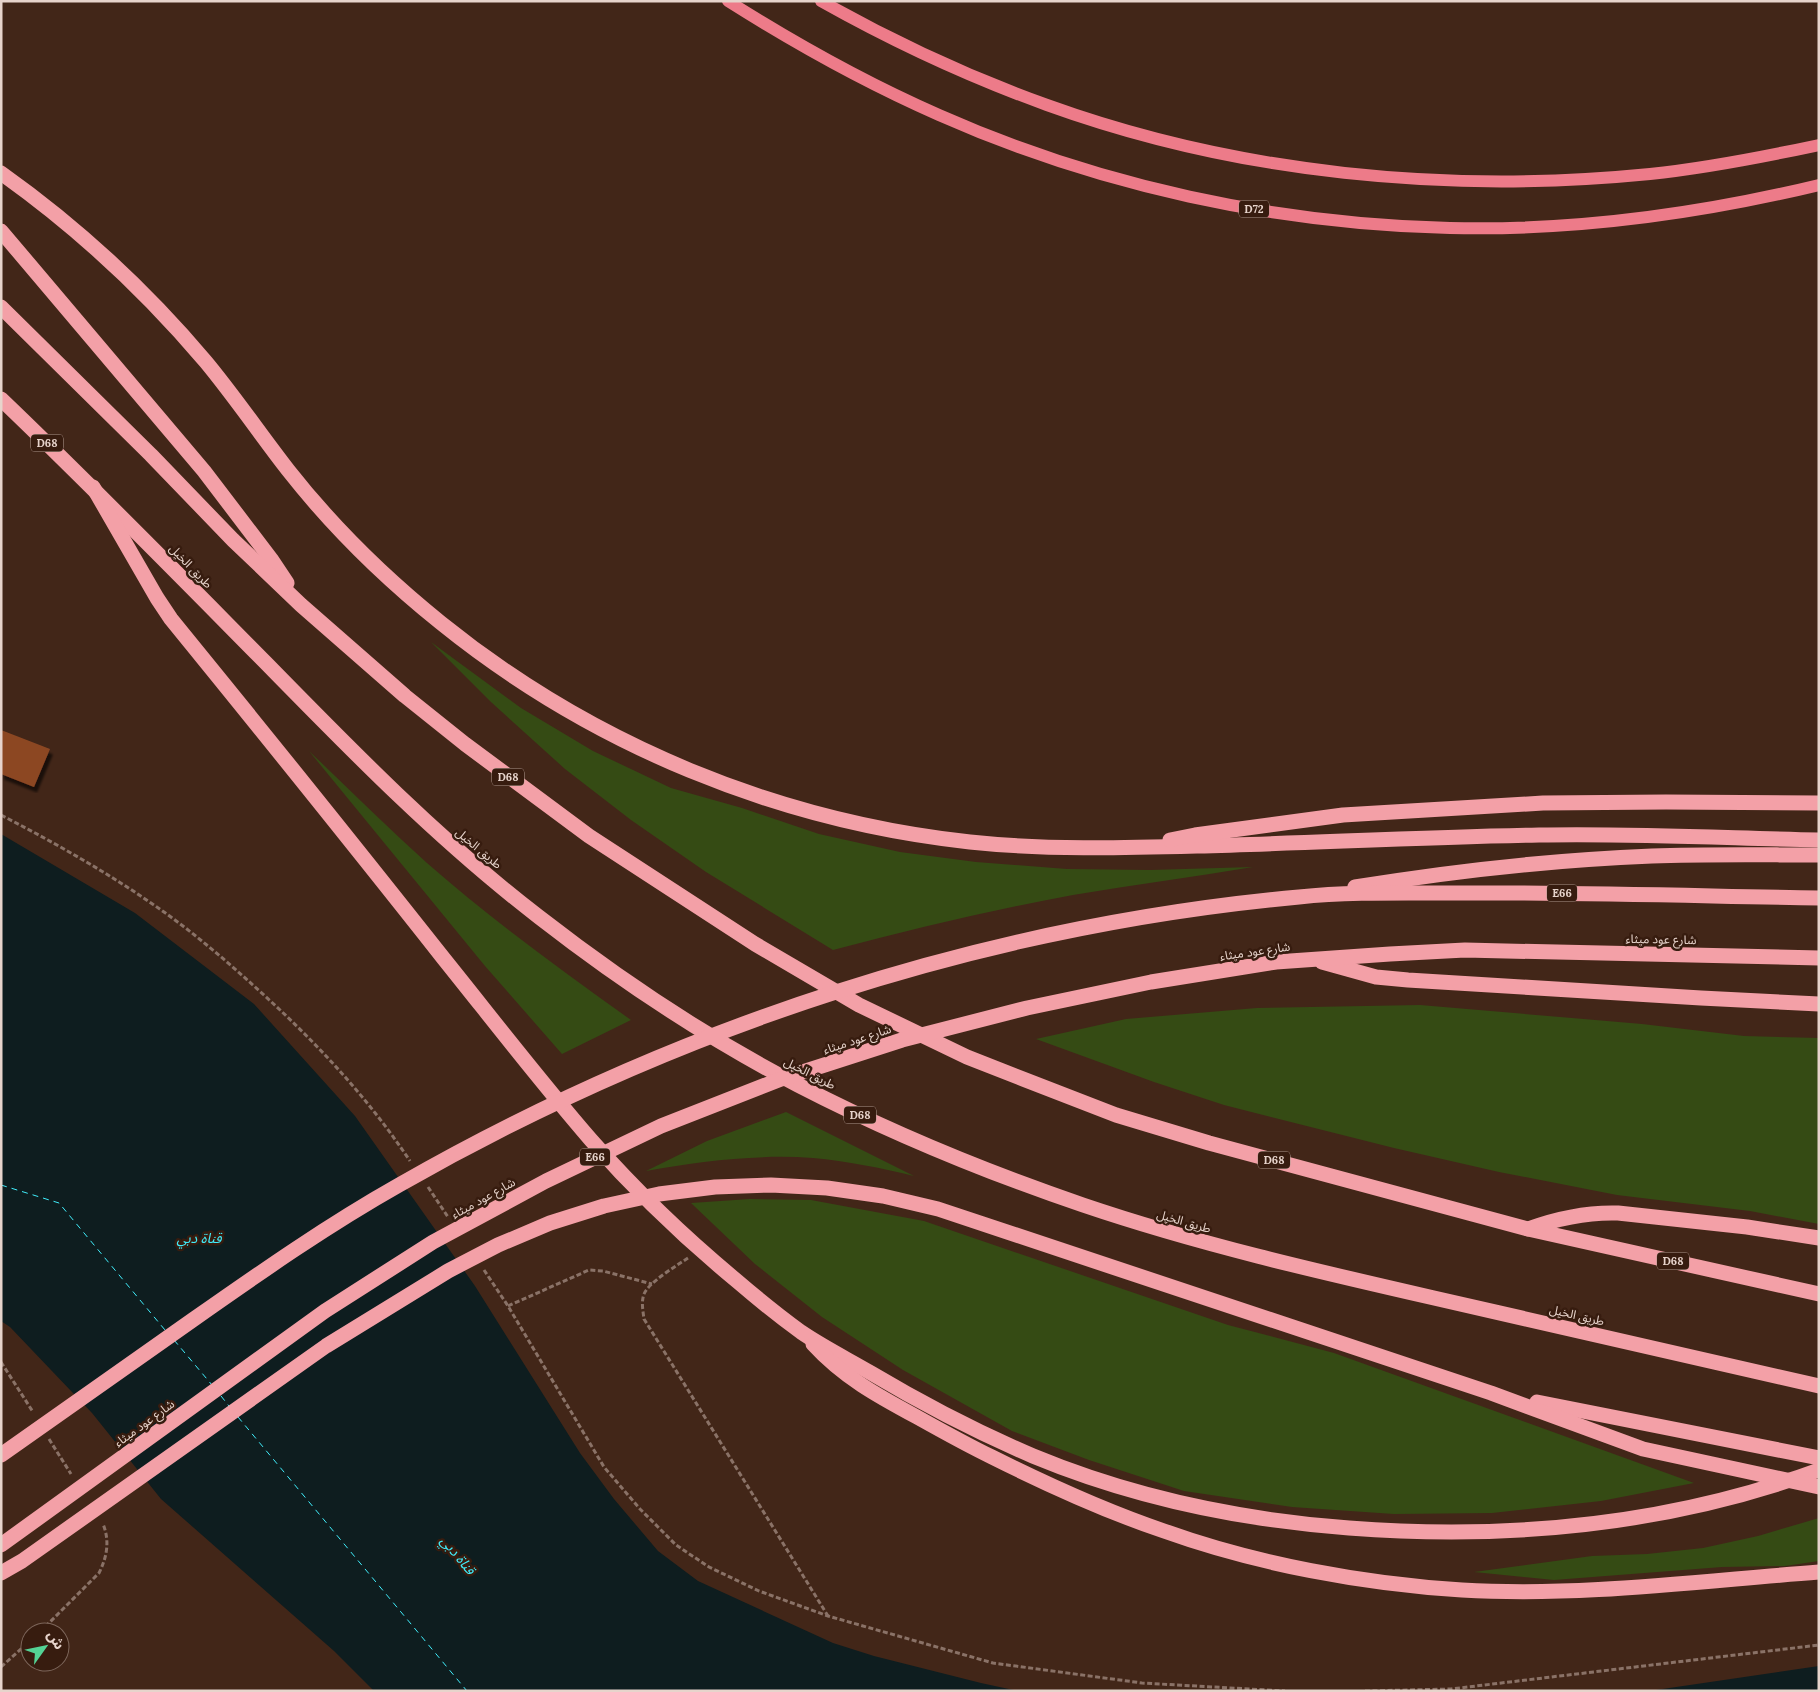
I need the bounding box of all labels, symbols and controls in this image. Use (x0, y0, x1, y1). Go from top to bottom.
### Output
road number: D72 (1239, 200, 1269, 218)
road number: D68 (31, 434, 63, 452)
street label: طريق الخيل (166, 541, 216, 592)
road number: D68 (492, 769, 524, 786)
street label: طريق الخيل (452, 824, 505, 872)
road number: E66 (1547, 884, 1577, 901)
street label: شارع عود ميثاء (1625, 931, 1697, 949)
street label: شارع عود ميثاء (1219, 939, 1291, 965)
street label: شارع عود ميثاء (821, 1021, 894, 1059)
street label: طريق الخيل (781, 1054, 838, 1093)
road number: D68 (844, 1106, 876, 1124)
road number: E66 (580, 1148, 610, 1166)
road number: D68 (1258, 1152, 1290, 1168)
street label: شارع عود ميثاء (448, 1174, 519, 1223)
street label: طريق الخيل (1155, 1206, 1213, 1237)
water label: قناة دبي (176, 1229, 222, 1249)
road number: D68 (1657, 1252, 1689, 1270)
street label: طريق الخيل (1548, 1301, 1606, 1330)
street label: شارع عود ميثاء (111, 1396, 178, 1451)
water label: قناة دبي (435, 1532, 480, 1580)
north arrow (20, 1622, 70, 1672)
text: ش (43, 1627, 69, 1653)

